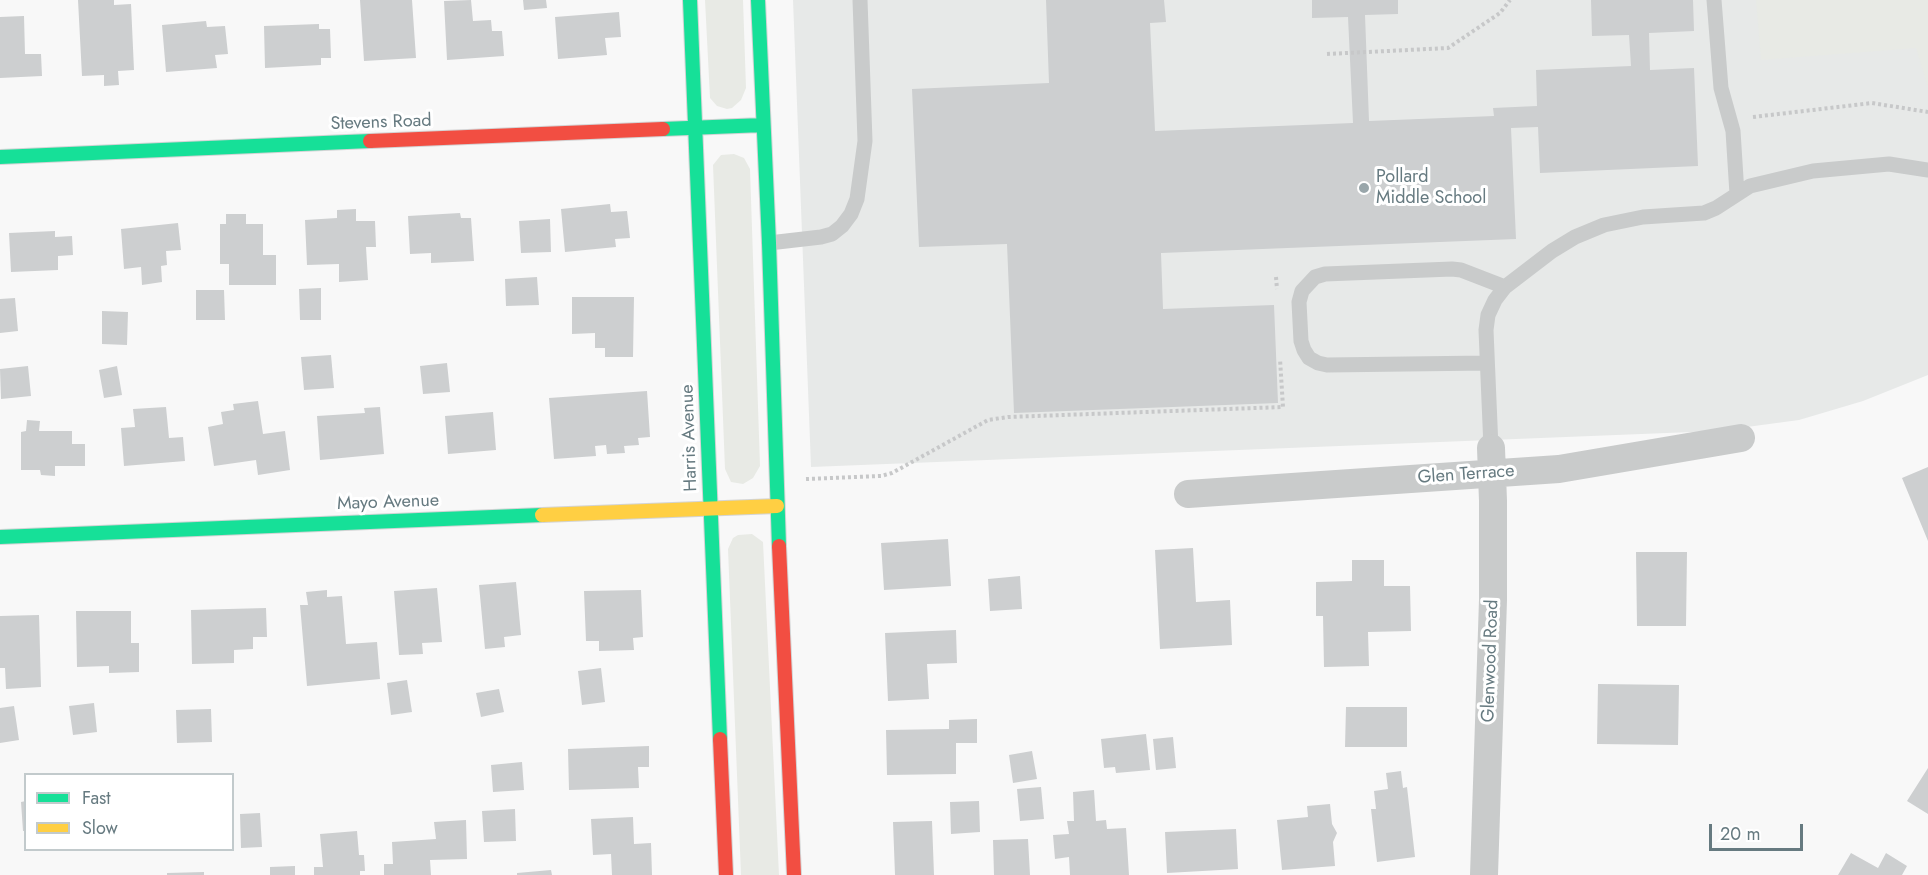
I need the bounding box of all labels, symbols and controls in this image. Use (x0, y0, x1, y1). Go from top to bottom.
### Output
street label: Stevens Road (330, 110, 432, 136)
place label: Pollard Middle School (1376, 167, 1486, 210)
marker: Pollard Middle School (1357, 181, 1371, 195)
street label: Harris Avenue (677, 384, 703, 492)
street label: Glen Terrace (1417, 461, 1515, 489)
street label: Mayo Avenue (337, 490, 439, 516)
street label: Glenwood Road (1478, 599, 1504, 723)
legend (24, 773, 234, 851)
text: Fast (82, 785, 111, 811)
scale bar (1712, 812, 1806, 850)
text: Slow (82, 815, 118, 841)
text: 20 m (1720, 821, 1760, 847)

